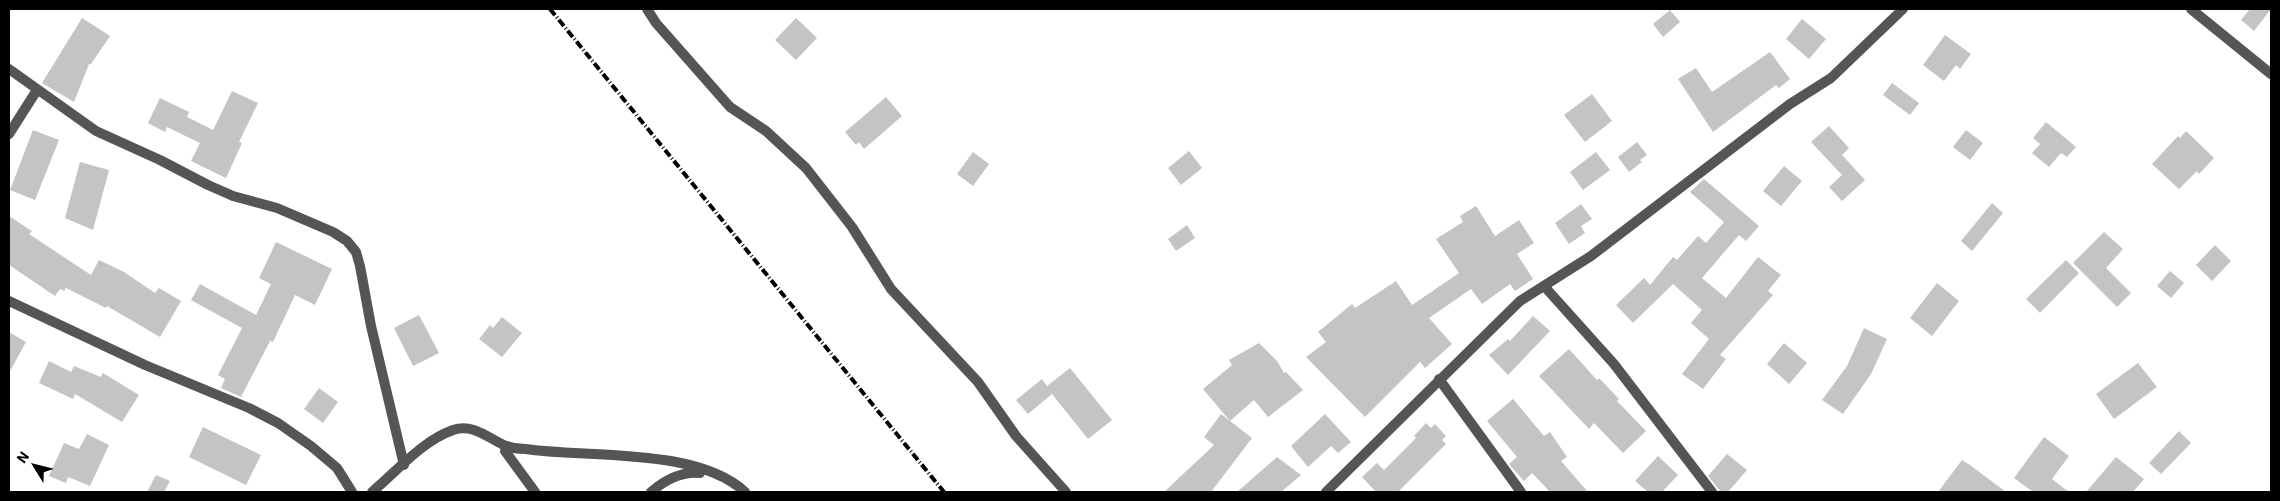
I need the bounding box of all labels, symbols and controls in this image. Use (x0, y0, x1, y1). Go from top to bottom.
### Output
north arrow (10, 441, 60, 491)
text: N (13, 448, 32, 466)

